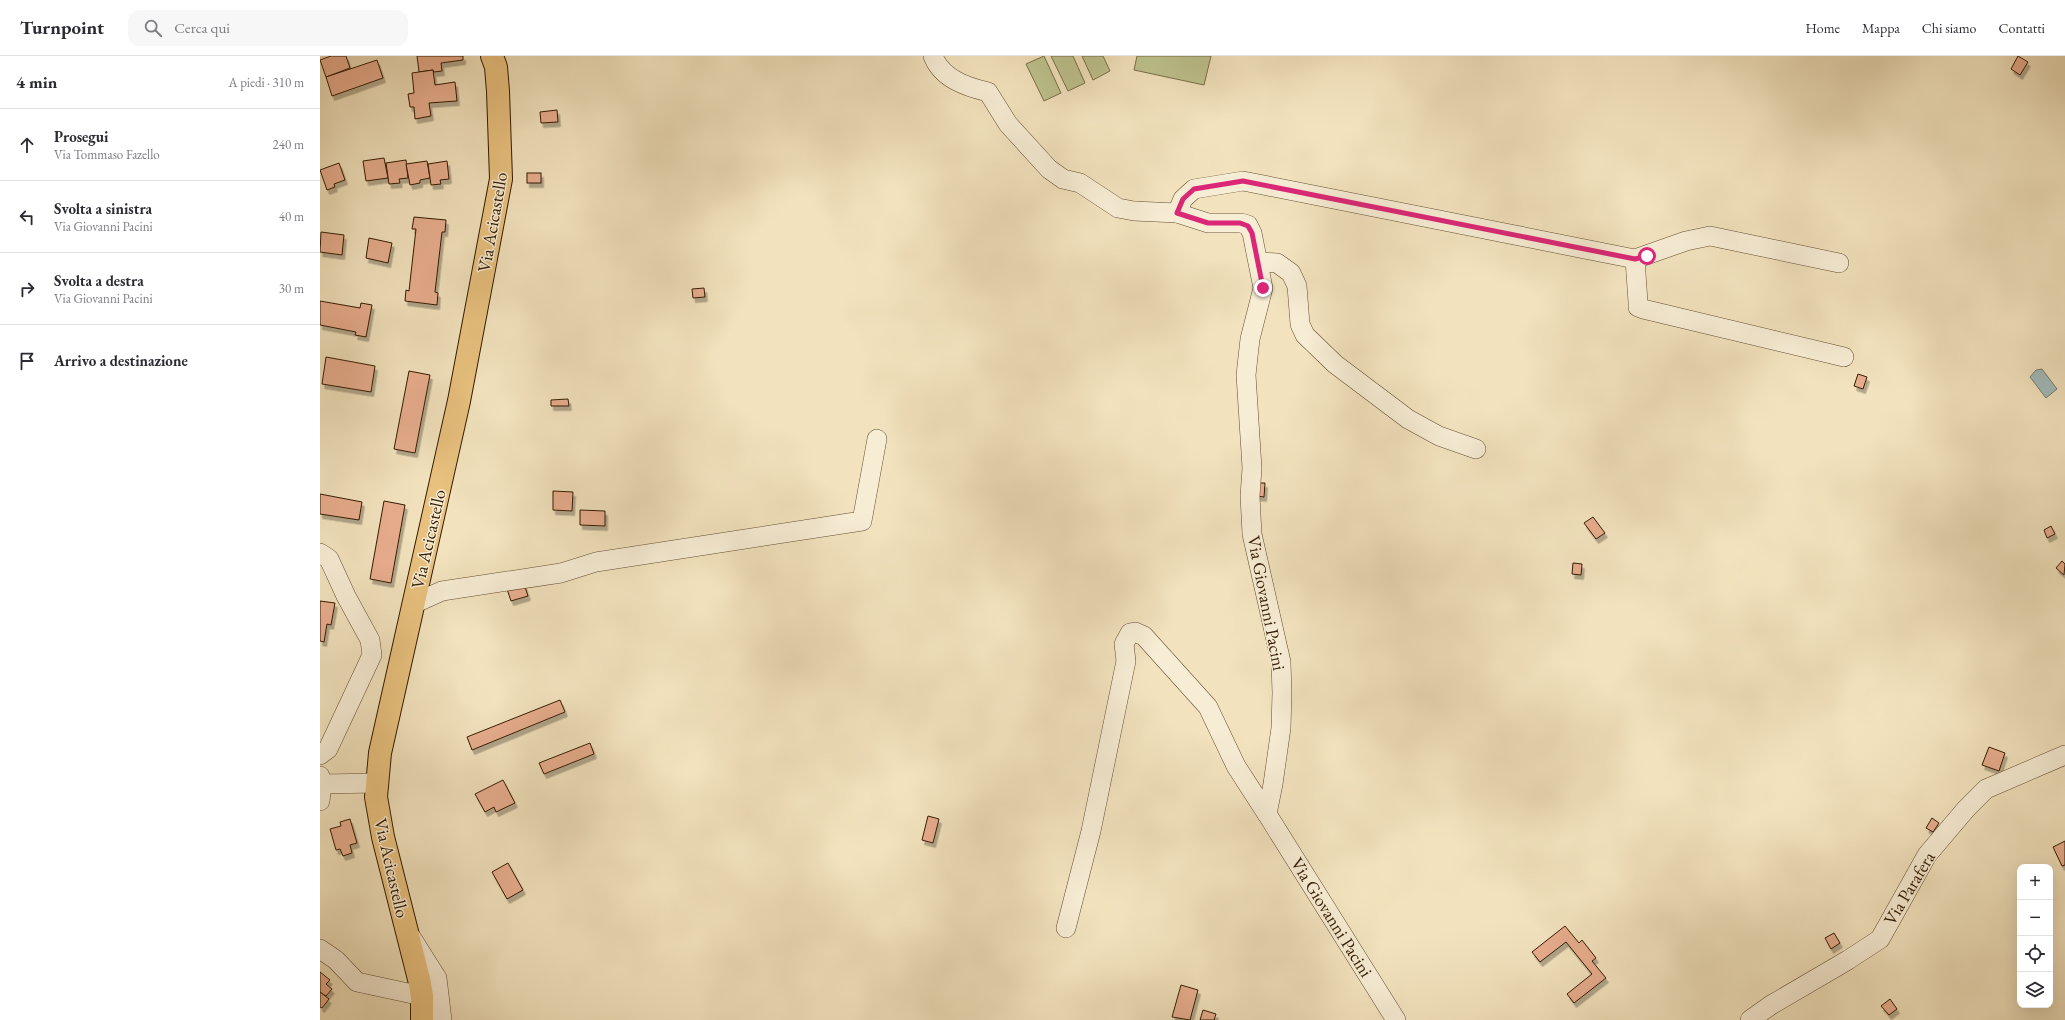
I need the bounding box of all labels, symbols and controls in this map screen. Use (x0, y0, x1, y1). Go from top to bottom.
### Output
search box (128, 10, 408, 46)
text: Turnpoint (20, 15, 104, 40)
icon: search (142, 17, 164, 39)
text: Cerca qui (174, 18, 230, 37)
text: Home (1805, 19, 1840, 37)
text: Mappa (1862, 19, 1900, 37)
text: Chi siamo (1922, 19, 1977, 37)
text: Contatti (1999, 19, 2045, 37)
text: 4 min (16, 71, 57, 93)
text: A piedi · 310 m (229, 74, 304, 91)
text: Prosegui (54, 127, 109, 146)
icon: ahead (16, 134, 38, 156)
text: 240 m (273, 136, 304, 153)
text: Via Tommaso Fazello (54, 146, 160, 163)
street label: Via Acicastello (472, 170, 512, 274)
text: Svolta a sinistra (54, 199, 152, 218)
icon: left (16, 206, 38, 228)
text: 40 m (279, 208, 304, 225)
text: Via Giovanni Pacini (54, 218, 153, 235)
route start (1638, 247, 1656, 265)
text: Svolta a destra (54, 271, 144, 290)
icon: right (16, 278, 38, 300)
route end (1254, 279, 1272, 297)
text: 30 m (279, 280, 304, 297)
text: Via Giovanni Pacini (54, 290, 153, 307)
icon: arrive (16, 350, 38, 372)
text: Arrivo a destinazione (54, 351, 188, 370)
street label: Via Acicastello (405, 487, 451, 591)
street label: Via Giovanni Pacini (1243, 534, 1291, 673)
street label: Via Acicastello (369, 816, 415, 920)
street label: Via Parafera (1878, 846, 1940, 929)
street label: Via Giovanni Pacini (1286, 853, 1378, 982)
map controls (2017, 864, 2053, 1008)
button: + (2017, 864, 2053, 900)
button: − (2017, 900, 2053, 936)
button: locate (2017, 936, 2053, 972)
button: layers (2017, 972, 2053, 1008)

